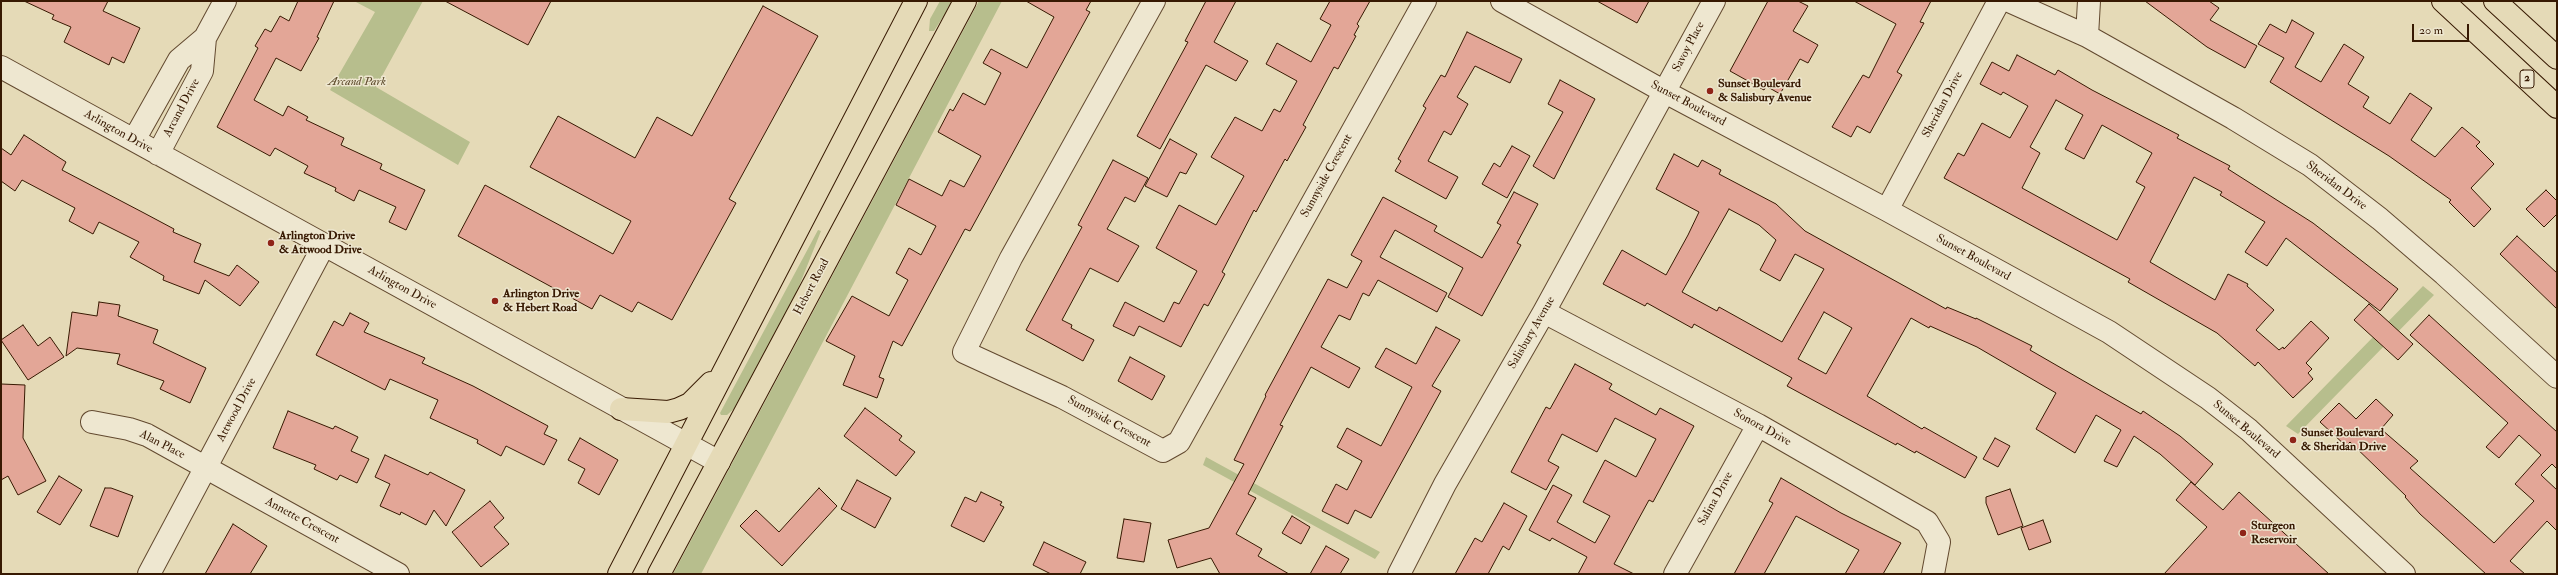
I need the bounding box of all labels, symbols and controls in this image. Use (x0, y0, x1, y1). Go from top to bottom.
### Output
scale bar (2414, 16, 2471, 42)
street label: Savoy Place (1670, 19, 1708, 75)
text: 20 m (2419, 23, 2443, 38)
street label: Sheridan Drive (1920, 70, 1966, 140)
road number: 2 (2520, 70, 2534, 88)
park label: Arcand Park (328, 75, 386, 89)
street label: Arcand Drive (161, 76, 203, 140)
place label: Sunset Boulevard & Salisbury Avenue (1718, 77, 1812, 105)
street label: Sunset Boulevard (1648, 78, 1728, 130)
marker: Sunset Boulevard & Salisbury Avenue (1705, 86, 1715, 96)
street label: Arlington Drive (81, 107, 155, 157)
street label: Sunnyside Crescent (1298, 132, 1356, 220)
street label: Sheridan Drive (2303, 158, 2369, 214)
place label: Arlington Drive & Attwood Drive (279, 229, 362, 257)
street label: Sunset Boulevard (1933, 232, 2013, 284)
marker: Arlington Drive & Attwood Drive (266, 238, 276, 248)
street label: Hebert Road (791, 256, 833, 318)
street label: Arlington Drive (365, 263, 439, 313)
place label: Arlington Drive & Hebert Road (503, 287, 579, 315)
street label: Salisbury Avenue (1505, 294, 1559, 372)
marker: Arlington Drive & Hebert Road (490, 296, 500, 306)
street label: Attwood Drive (214, 376, 260, 444)
street label: Sunnyside Crescent (1065, 393, 1153, 451)
street label: Sunset Boulevard (2210, 398, 2282, 462)
street label: Sonora Drive (1731, 406, 1793, 450)
place label: Sunset Boulevard & Sheridan Drive (2301, 426, 2386, 454)
street label: Alan Place (137, 427, 187, 463)
marker: Sunset Boulevard & Sheridan Drive (2288, 435, 2298, 445)
street label: Salina Drive (1695, 470, 1737, 528)
street label: Annette Crescent (262, 495, 342, 547)
place label: Sturgeon Reservoir (2251, 519, 2297, 547)
marker: Sturgeon Reservoir (2238, 528, 2248, 538)

